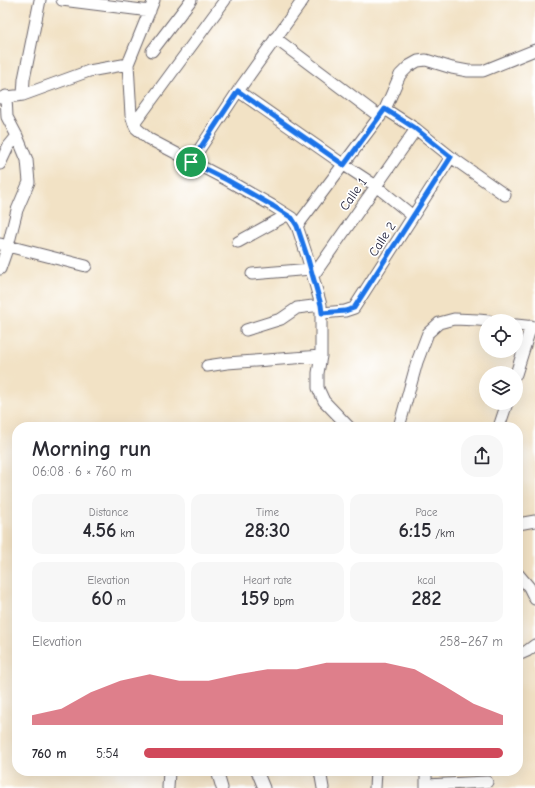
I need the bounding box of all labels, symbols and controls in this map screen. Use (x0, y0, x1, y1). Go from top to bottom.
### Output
pin (174, 145, 208, 179)
icon: arrive (180, 151, 202, 173)
street label: Calle 1 (336, 175, 370, 213)
street label: Calle 2 (365, 219, 399, 259)
map controls (479, 314, 523, 410)
button: locate (479, 314, 523, 358)
button: layers (479, 366, 523, 410)
button: share (461, 435, 503, 477)
text: Morning run (32, 436, 151, 462)
text: 06:08 · 6 × 760 m (32, 464, 132, 479)
text: Distance (89, 506, 128, 519)
text: Time (256, 506, 279, 519)
text: Pace (415, 506, 438, 519)
text: 4.56 (82, 519, 116, 542)
text: 28:30 (245, 519, 290, 542)
text: 6:15 (399, 519, 432, 542)
text: km (116, 527, 135, 540)
text: /km (432, 527, 455, 540)
text: Elevation (87, 574, 130, 587)
text: Heart rate (243, 574, 292, 587)
text: kcal (417, 574, 436, 587)
text: 60 (91, 587, 113, 610)
text: 159 (241, 587, 270, 610)
text: 282 (411, 587, 442, 610)
text: m (113, 595, 126, 608)
text: bpm (270, 595, 294, 608)
text: Elevation (32, 634, 82, 649)
text: 258–267 m (440, 634, 503, 649)
text: 760 m (32, 746, 67, 761)
text: 5:54 (96, 746, 119, 761)

